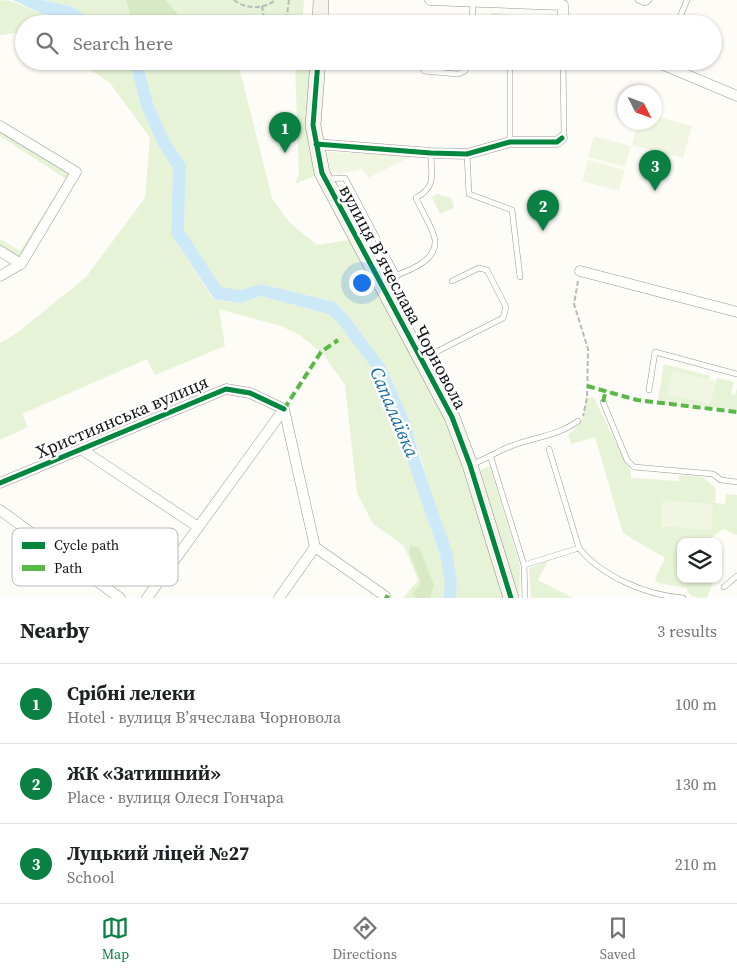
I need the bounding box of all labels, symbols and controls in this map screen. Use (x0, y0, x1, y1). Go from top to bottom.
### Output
search box (15, 15, 722, 70)
icon: search (33, 29, 61, 57)
text: Search here (73, 30, 173, 56)
north arrow (617, 85, 662, 130)
pin: 1 (269, 112, 301, 153)
pin: 3 (639, 150, 671, 191)
street label: вулиця Вʼячеслава Чорновола (334, 180, 474, 414)
pin: 2 (527, 190, 559, 231)
your location (349, 270, 375, 296)
water label: Сапалаївка (364, 363, 426, 461)
street label: Християнська вулиця (32, 369, 212, 464)
legend (12, 528, 178, 586)
text: Cycle path (54, 535, 119, 555)
map controls (677, 538, 722, 583)
button: layers (677, 538, 722, 583)
text: Path (54, 558, 82, 578)
text: Nearby (20, 616, 90, 645)
text: 3 results (657, 620, 717, 642)
text: Срібні лелеки (67, 680, 195, 706)
text: 1 (32, 693, 40, 715)
text: 100 m (675, 693, 717, 715)
text: Hotel · вулиця Вʼячеслава Чорновола (67, 706, 341, 728)
text: ЖК «Затишний» (67, 760, 221, 786)
text: 2 (32, 773, 40, 795)
text: 130 m (675, 773, 717, 795)
text: Place · вулиця Олеся Гончара (67, 786, 284, 808)
text: Луцький ліцей №27 (67, 840, 249, 866)
text: 3 (32, 853, 40, 875)
text: 210 m (675, 853, 717, 875)
text: School (67, 866, 115, 888)
tab: Map (101, 914, 129, 964)
tab: Directions (332, 914, 397, 964)
tab: Saved (600, 914, 636, 964)

